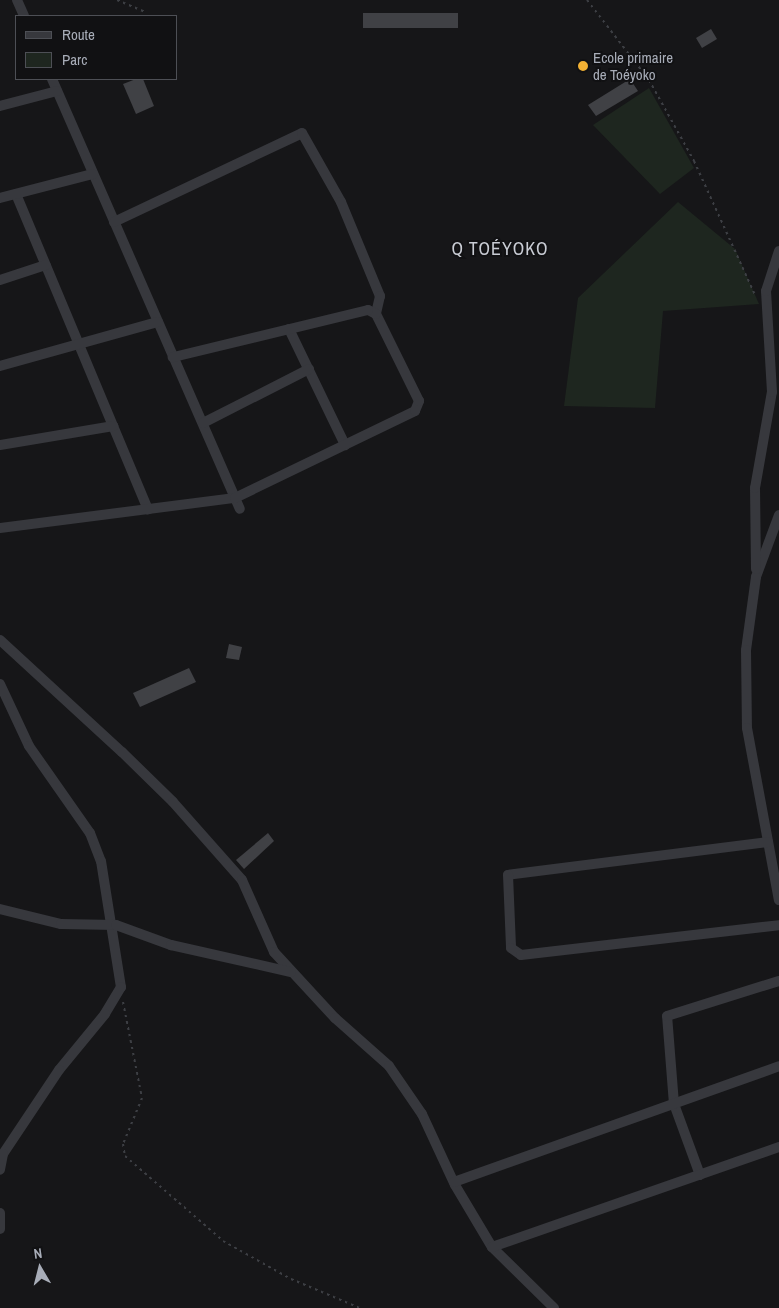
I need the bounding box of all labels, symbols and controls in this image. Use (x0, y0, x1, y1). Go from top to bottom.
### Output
legend (15, 15, 178, 80)
text: Route (62, 24, 95, 45)
place label: Ecole primaire de Toéyoko (593, 48, 673, 83)
text: Parc (62, 49, 87, 70)
marker: Ecole primaire de Toéyoko (577, 60, 589, 72)
district label: Q TOÉYOKO (450, 238, 550, 260)
north arrow (15, 1243, 65, 1293)
text: N (33, 1244, 43, 1263)

